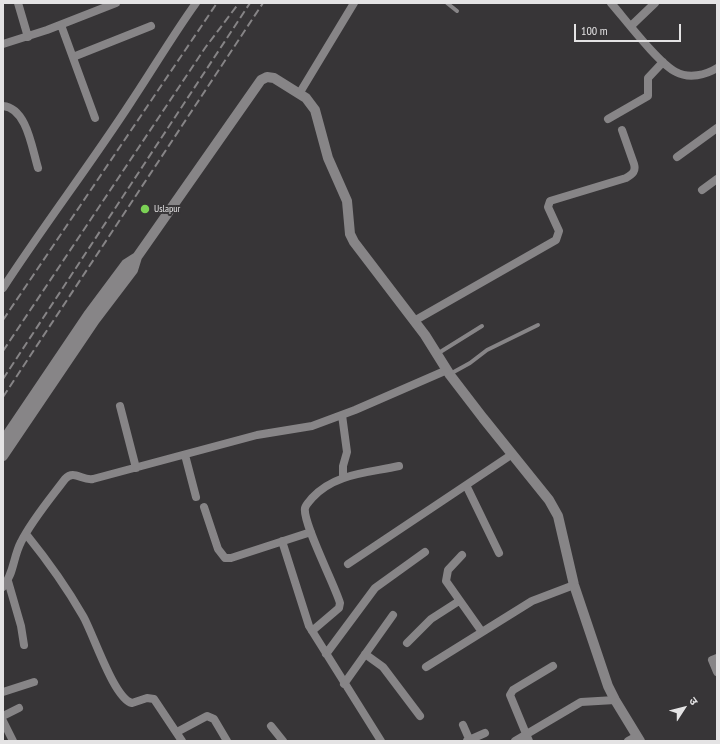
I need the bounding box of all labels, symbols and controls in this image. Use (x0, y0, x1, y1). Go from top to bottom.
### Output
scale bar (576, 16, 683, 42)
text: 100 m (581, 23, 608, 38)
marker: Uslapur (139, 203, 151, 215)
place label: Uslapur (154, 203, 180, 215)
north arrow (664, 688, 704, 728)
text: उ (686, 694, 701, 708)

